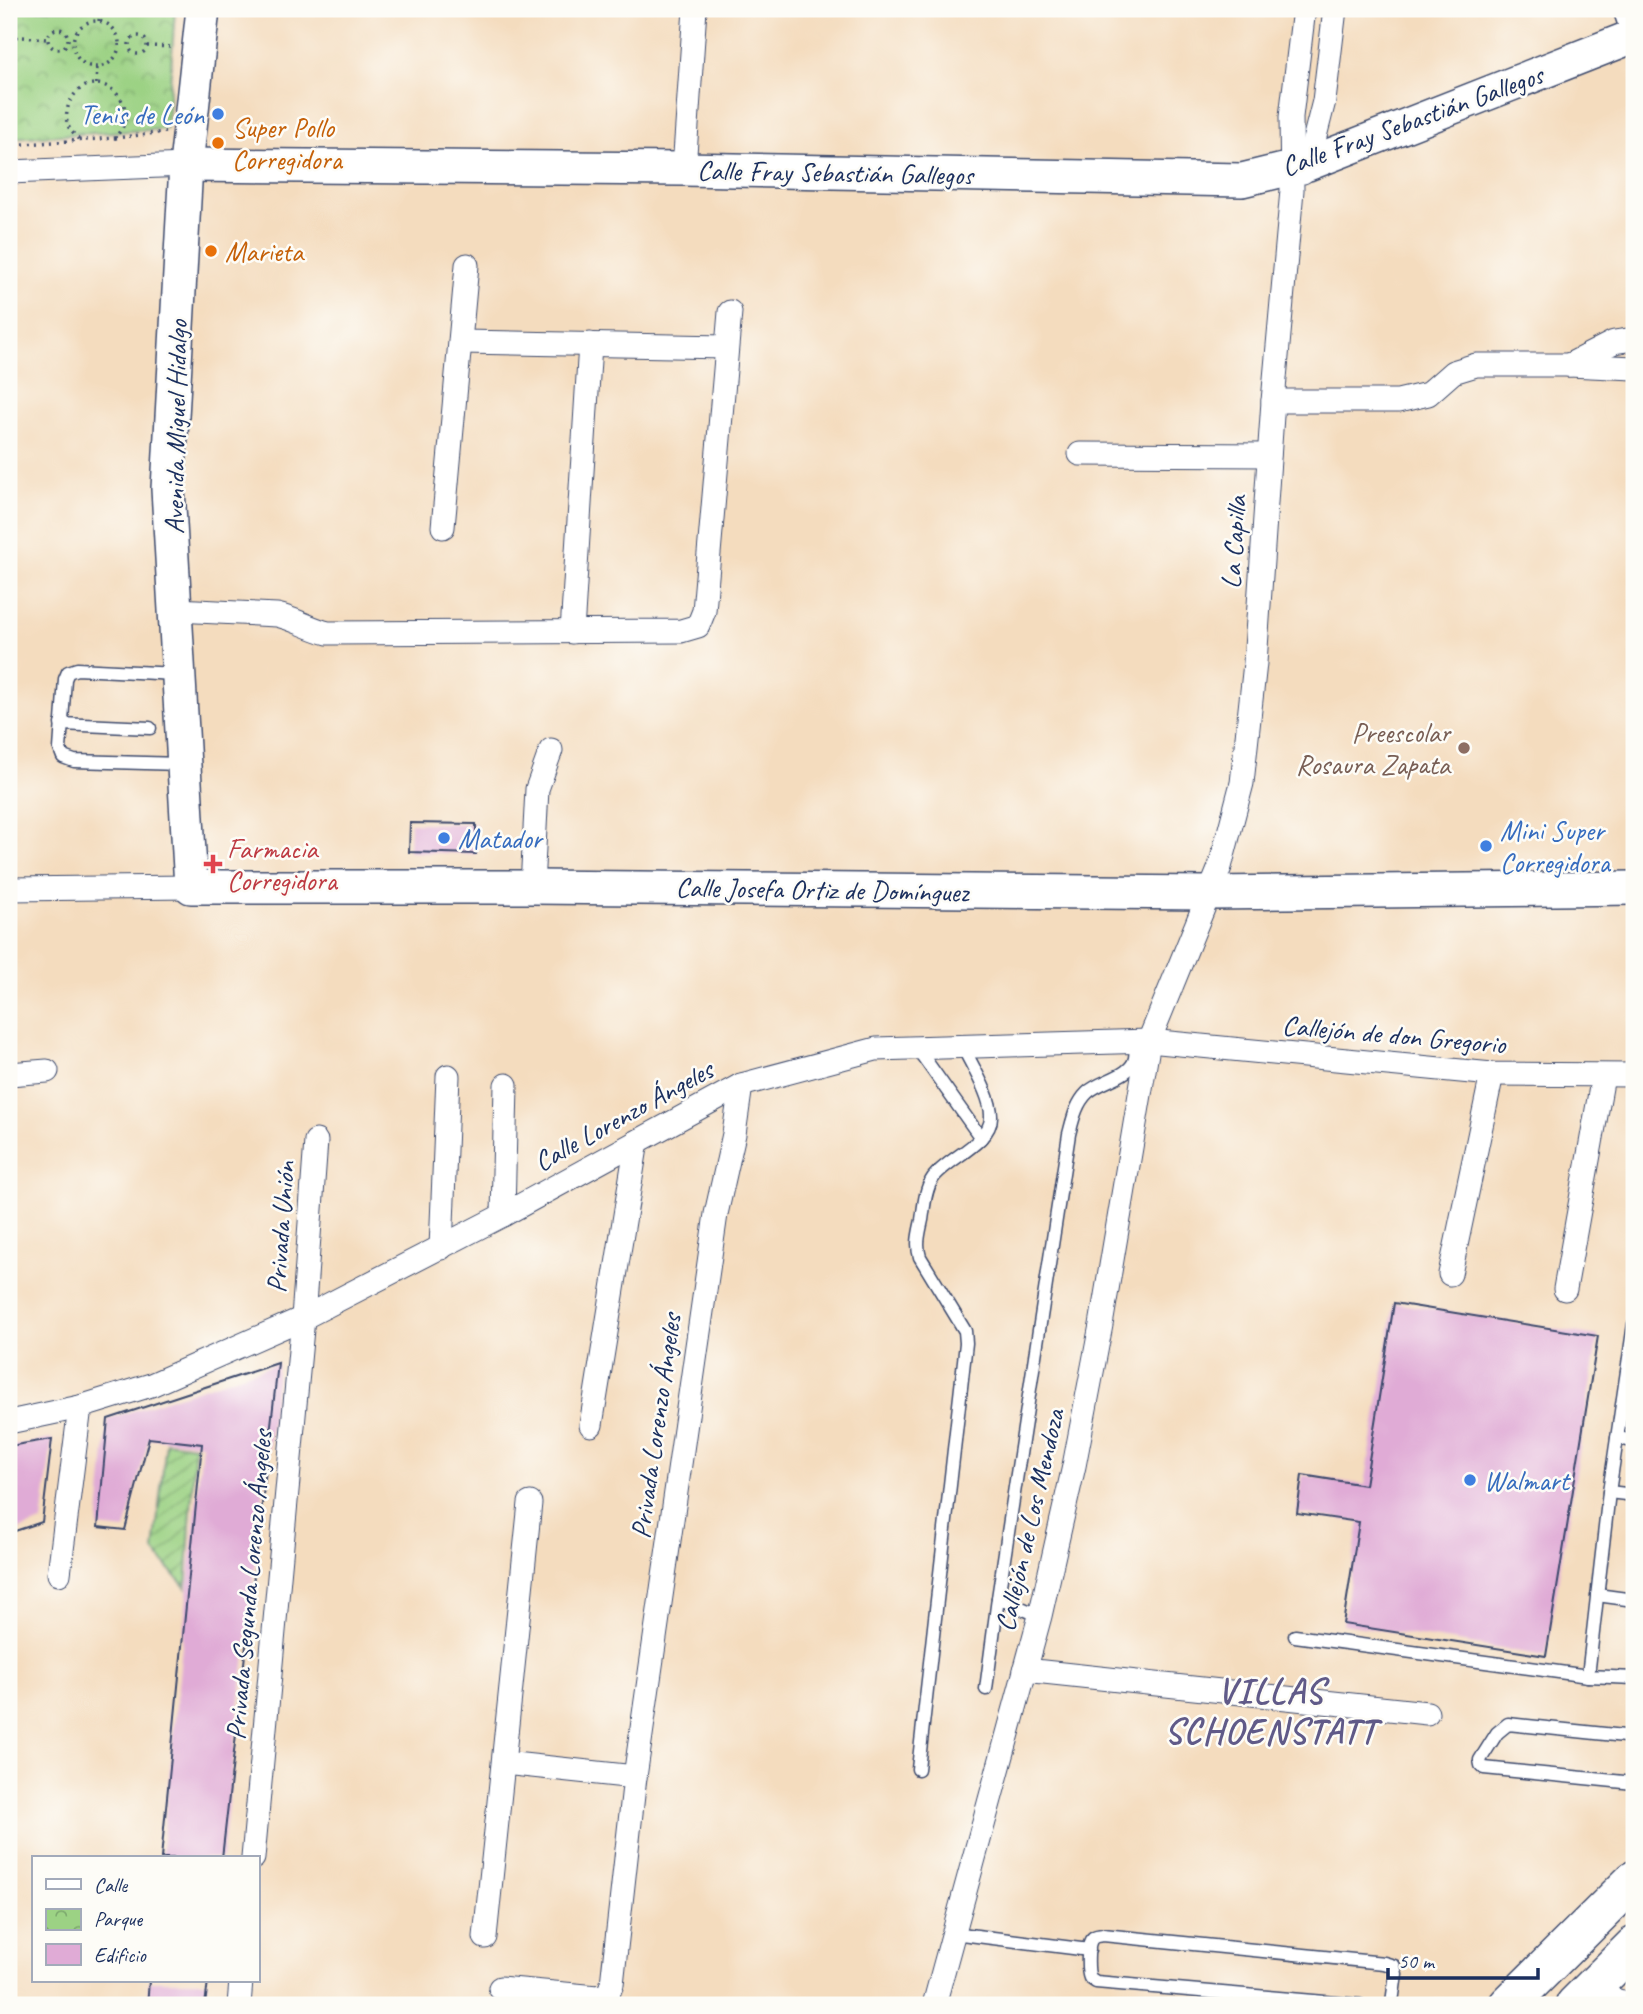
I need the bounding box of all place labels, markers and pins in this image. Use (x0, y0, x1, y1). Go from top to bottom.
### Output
place label: Tenis de León (80, 97, 205, 132)
marker: Tenis de León (210, 106, 226, 122)
place label: Super Pollo Corregidora (232, 110, 344, 177)
marker: Super Pollo Corregidora (210, 135, 226, 151)
place label: Marieta (225, 234, 305, 269)
marker: Marieta (203, 243, 219, 259)
place label: Preescolar Rosaura Zapata (1296, 715, 1452, 782)
marker: Preescolar Rosaura Zapata (1456, 740, 1472, 756)
place label: Mini Super Corregidora (1500, 813, 1612, 880)
place label: Matador (458, 821, 544, 856)
marker: Matador (436, 830, 452, 846)
place label: Farmacia Corregidora (227, 831, 339, 898)
marker: Mini Super Corregidora (1478, 838, 1494, 854)
marker: Farmacia Corregidora (205, 856, 221, 872)
place label: Walmart (1484, 1463, 1572, 1498)
marker: Walmart (1462, 1472, 1478, 1488)

